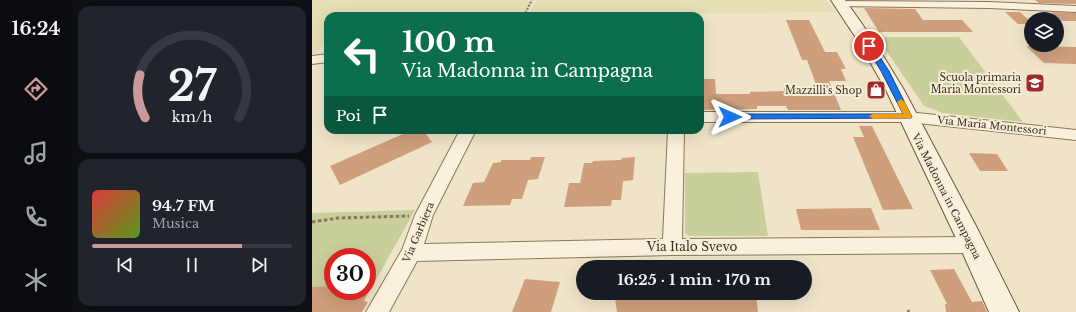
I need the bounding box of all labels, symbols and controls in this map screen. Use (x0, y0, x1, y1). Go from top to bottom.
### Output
map controls (1024, 12, 1064, 52)
button: layers (1024, 12, 1064, 52)
text: 16:24 (12, 18, 60, 40)
text: 100 m (402, 25, 495, 60)
icon: left (336, 28, 388, 80)
pin (852, 29, 886, 63)
icon: arrive (858, 35, 880, 57)
text: 27 (168, 60, 217, 111)
text: Via Madonna in Campagna (402, 60, 653, 82)
place label: Scuola primaria Maria Montessori (931, 71, 1022, 96)
school or university icon: Scuola primaria Maria Montessori (1024, 72, 1046, 94)
icon: directions (22, 75, 50, 103)
shop icon: Mazzilli's Shop (865, 79, 887, 101)
place label: Mazzilli's Shop (785, 84, 862, 97)
position arrow (709, 96, 751, 138)
icon: arrive (369, 104, 391, 126)
text: Poi (336, 106, 361, 125)
text: km/h (172, 107, 212, 125)
street label: Via Maria Montessori (936, 113, 1048, 138)
street label: Via Madonna in Campagna (909, 130, 984, 262)
icon: music (22, 139, 50, 167)
text: 94.7 FM (152, 196, 215, 215)
street label: Via Garbiera (399, 200, 437, 265)
icon: phone (22, 203, 50, 231)
text: Musica (152, 215, 199, 232)
street label: Via Italo Svevo (646, 239, 737, 254)
speed limit sign: 30 (324, 248, 376, 300)
icon: previous (114, 254, 136, 276)
icon: pause (181, 254, 203, 276)
icon: next (248, 254, 270, 276)
icon: climate (22, 266, 50, 294)
text: 16:25 · 1 min · 170 m (617, 270, 771, 289)

